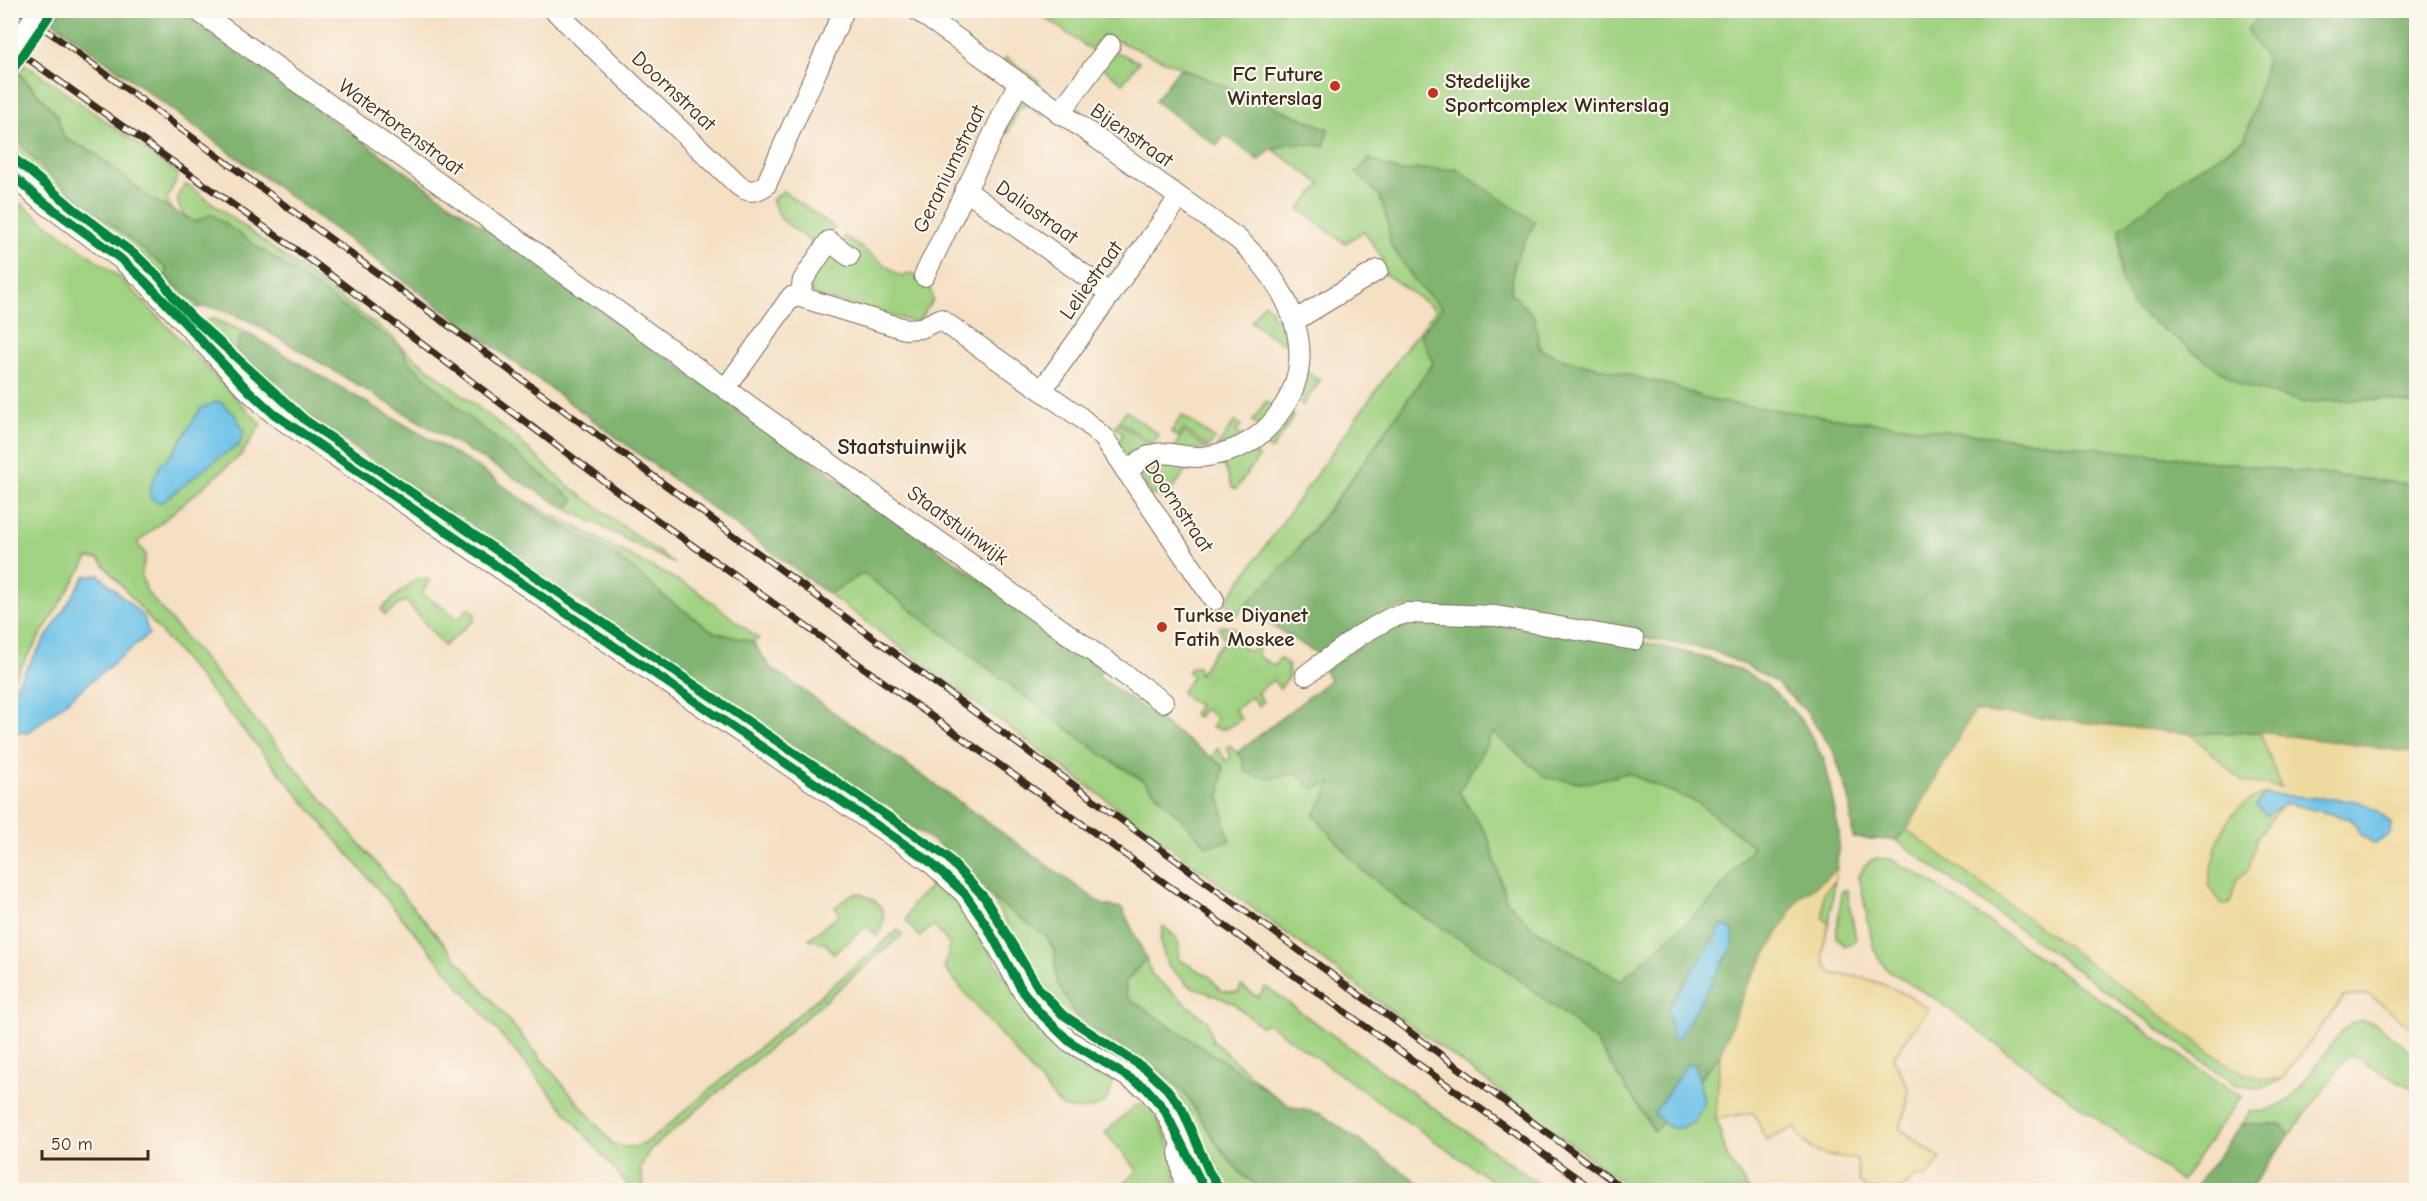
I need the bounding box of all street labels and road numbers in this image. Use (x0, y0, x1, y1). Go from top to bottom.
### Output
street label: Doornstraat (627, 46, 722, 137)
street label: Watertorenstraat (334, 74, 469, 181)
street label: Bijenstraat (1086, 98, 1179, 173)
street label: Geraniumstraat (908, 100, 991, 237)
street label: Daliastraat (991, 175, 1083, 250)
street label: Leliestraat (1055, 235, 1128, 324)
street label: Doornstraat (1139, 455, 1219, 557)
street label: Staatstuinwijk (903, 480, 1013, 570)

